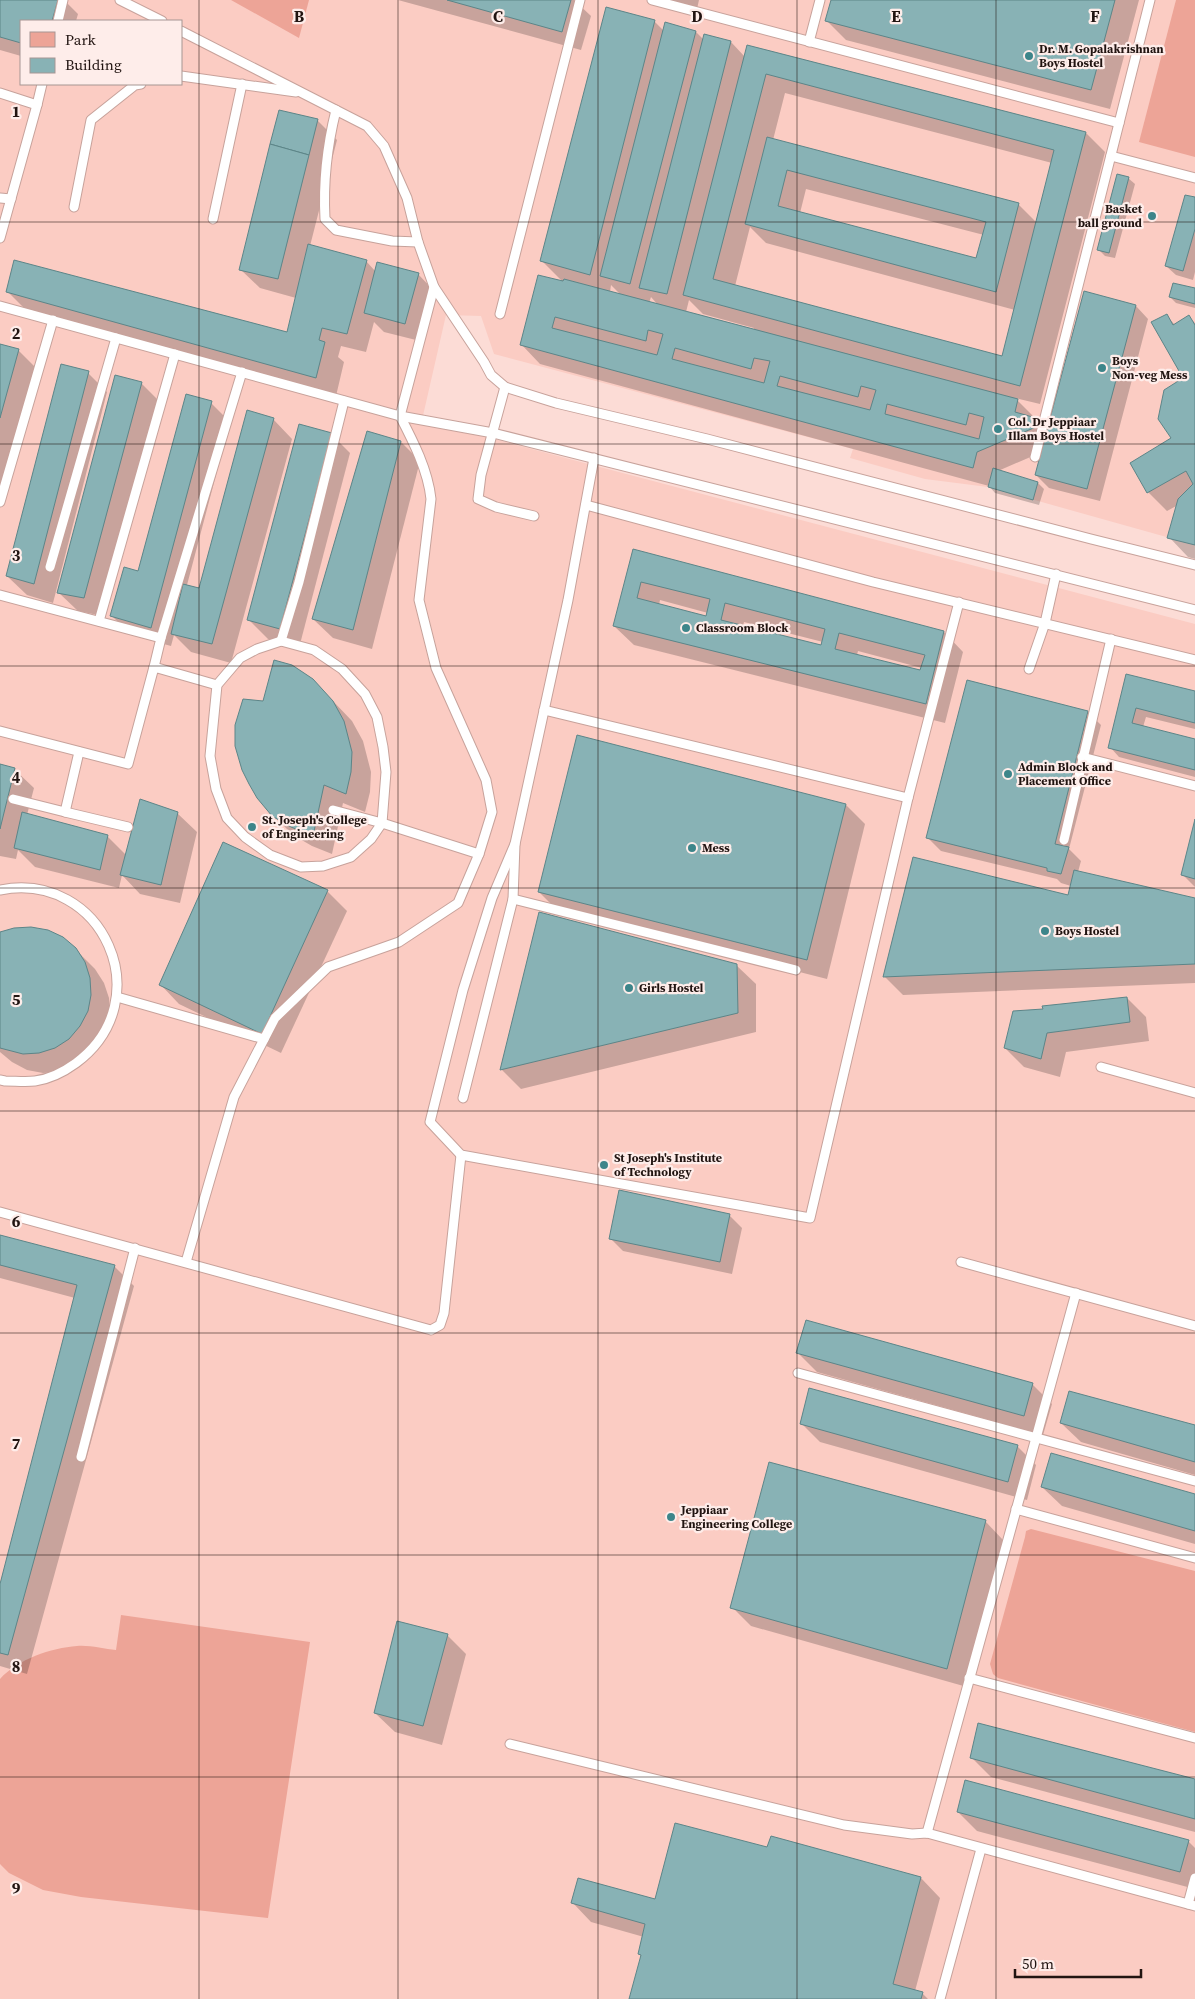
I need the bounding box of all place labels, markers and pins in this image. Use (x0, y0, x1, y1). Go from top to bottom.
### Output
place label: Dr. M. Gopalakrishnan Boys Hostel (1039, 41, 1164, 71)
marker: Dr. M. Gopalakrishnan Boys Hostel (1023, 50, 1035, 62)
place label: Basket ball ground (1078, 201, 1143, 231)
marker: Basket ball ground (1146, 210, 1158, 222)
place label: Boys Non-veg Mess (1112, 353, 1188, 383)
marker: Boys Non-veg Mess (1096, 362, 1108, 374)
place label: Col. Dr Jeppiaar Illam Boys Hostel (1008, 414, 1104, 444)
marker: Col. Dr Jeppiaar Illam Boys Hostel (992, 423, 1004, 435)
place label: Classroom Block (696, 620, 789, 636)
marker: Classroom Block (680, 622, 692, 634)
place label: Admin Block and Placement Office (1018, 759, 1113, 789)
marker: Admin Block and Placement Office (1002, 768, 1014, 780)
place label: St. Joseph's College of Engineering (262, 812, 367, 842)
marker: St. Joseph's College of Engineering (246, 821, 258, 833)
place label: Mess (702, 840, 730, 856)
marker: Mess (686, 842, 698, 854)
place label: Boys Hostel (1055, 923, 1119, 939)
marker: Boys Hostel (1039, 925, 1051, 937)
place label: Girls Hostel (639, 980, 703, 996)
marker: Girls Hostel (623, 982, 635, 994)
place label: St Joseph's Institute of Technology (614, 1150, 722, 1180)
marker: St Joseph's Institute of Technology (598, 1159, 610, 1171)
place label: Jeppiaar Engineering College (680, 1502, 792, 1532)
marker: Jeppiaar Engineering College (665, 1511, 677, 1523)

